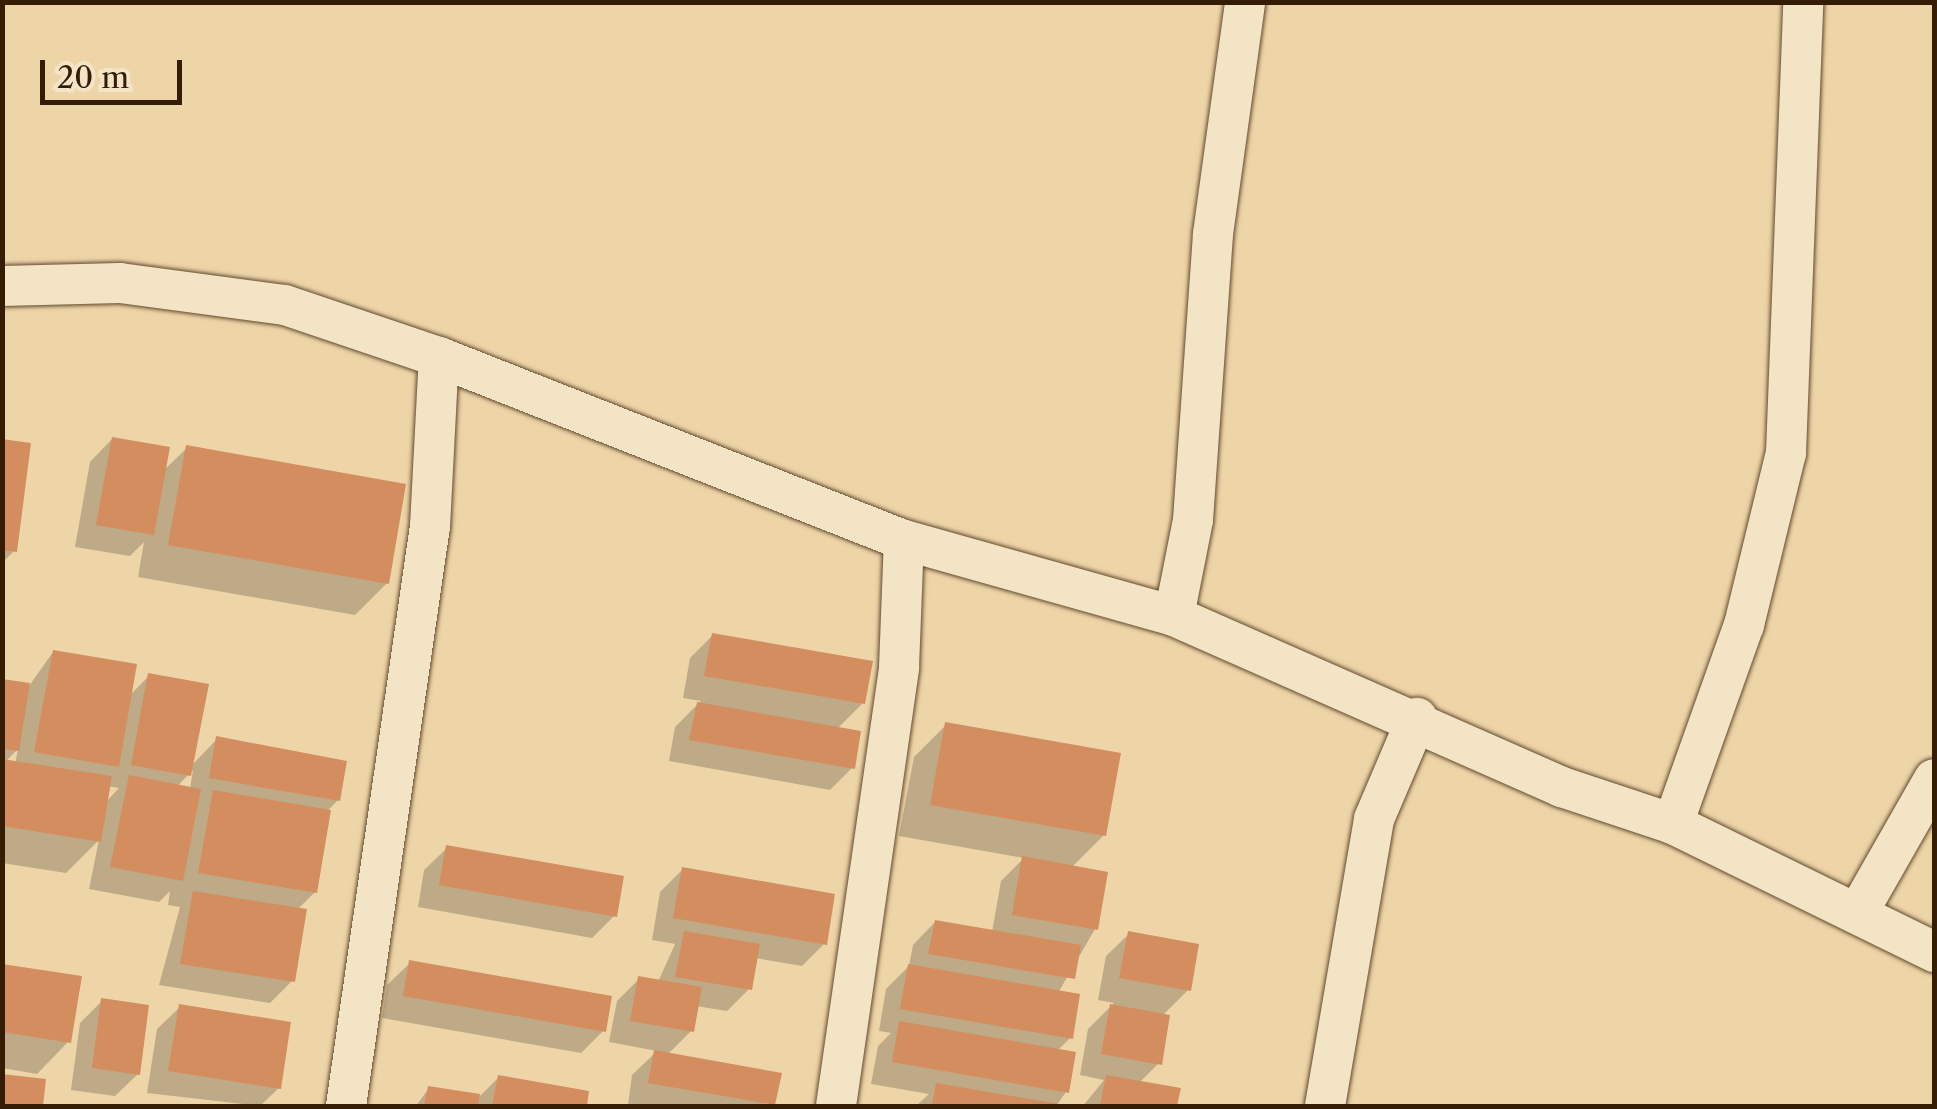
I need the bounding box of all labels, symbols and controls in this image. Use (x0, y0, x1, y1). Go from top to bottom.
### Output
scale bar (45, 40, 188, 102)
text: 20 m (57, 59, 129, 96)

